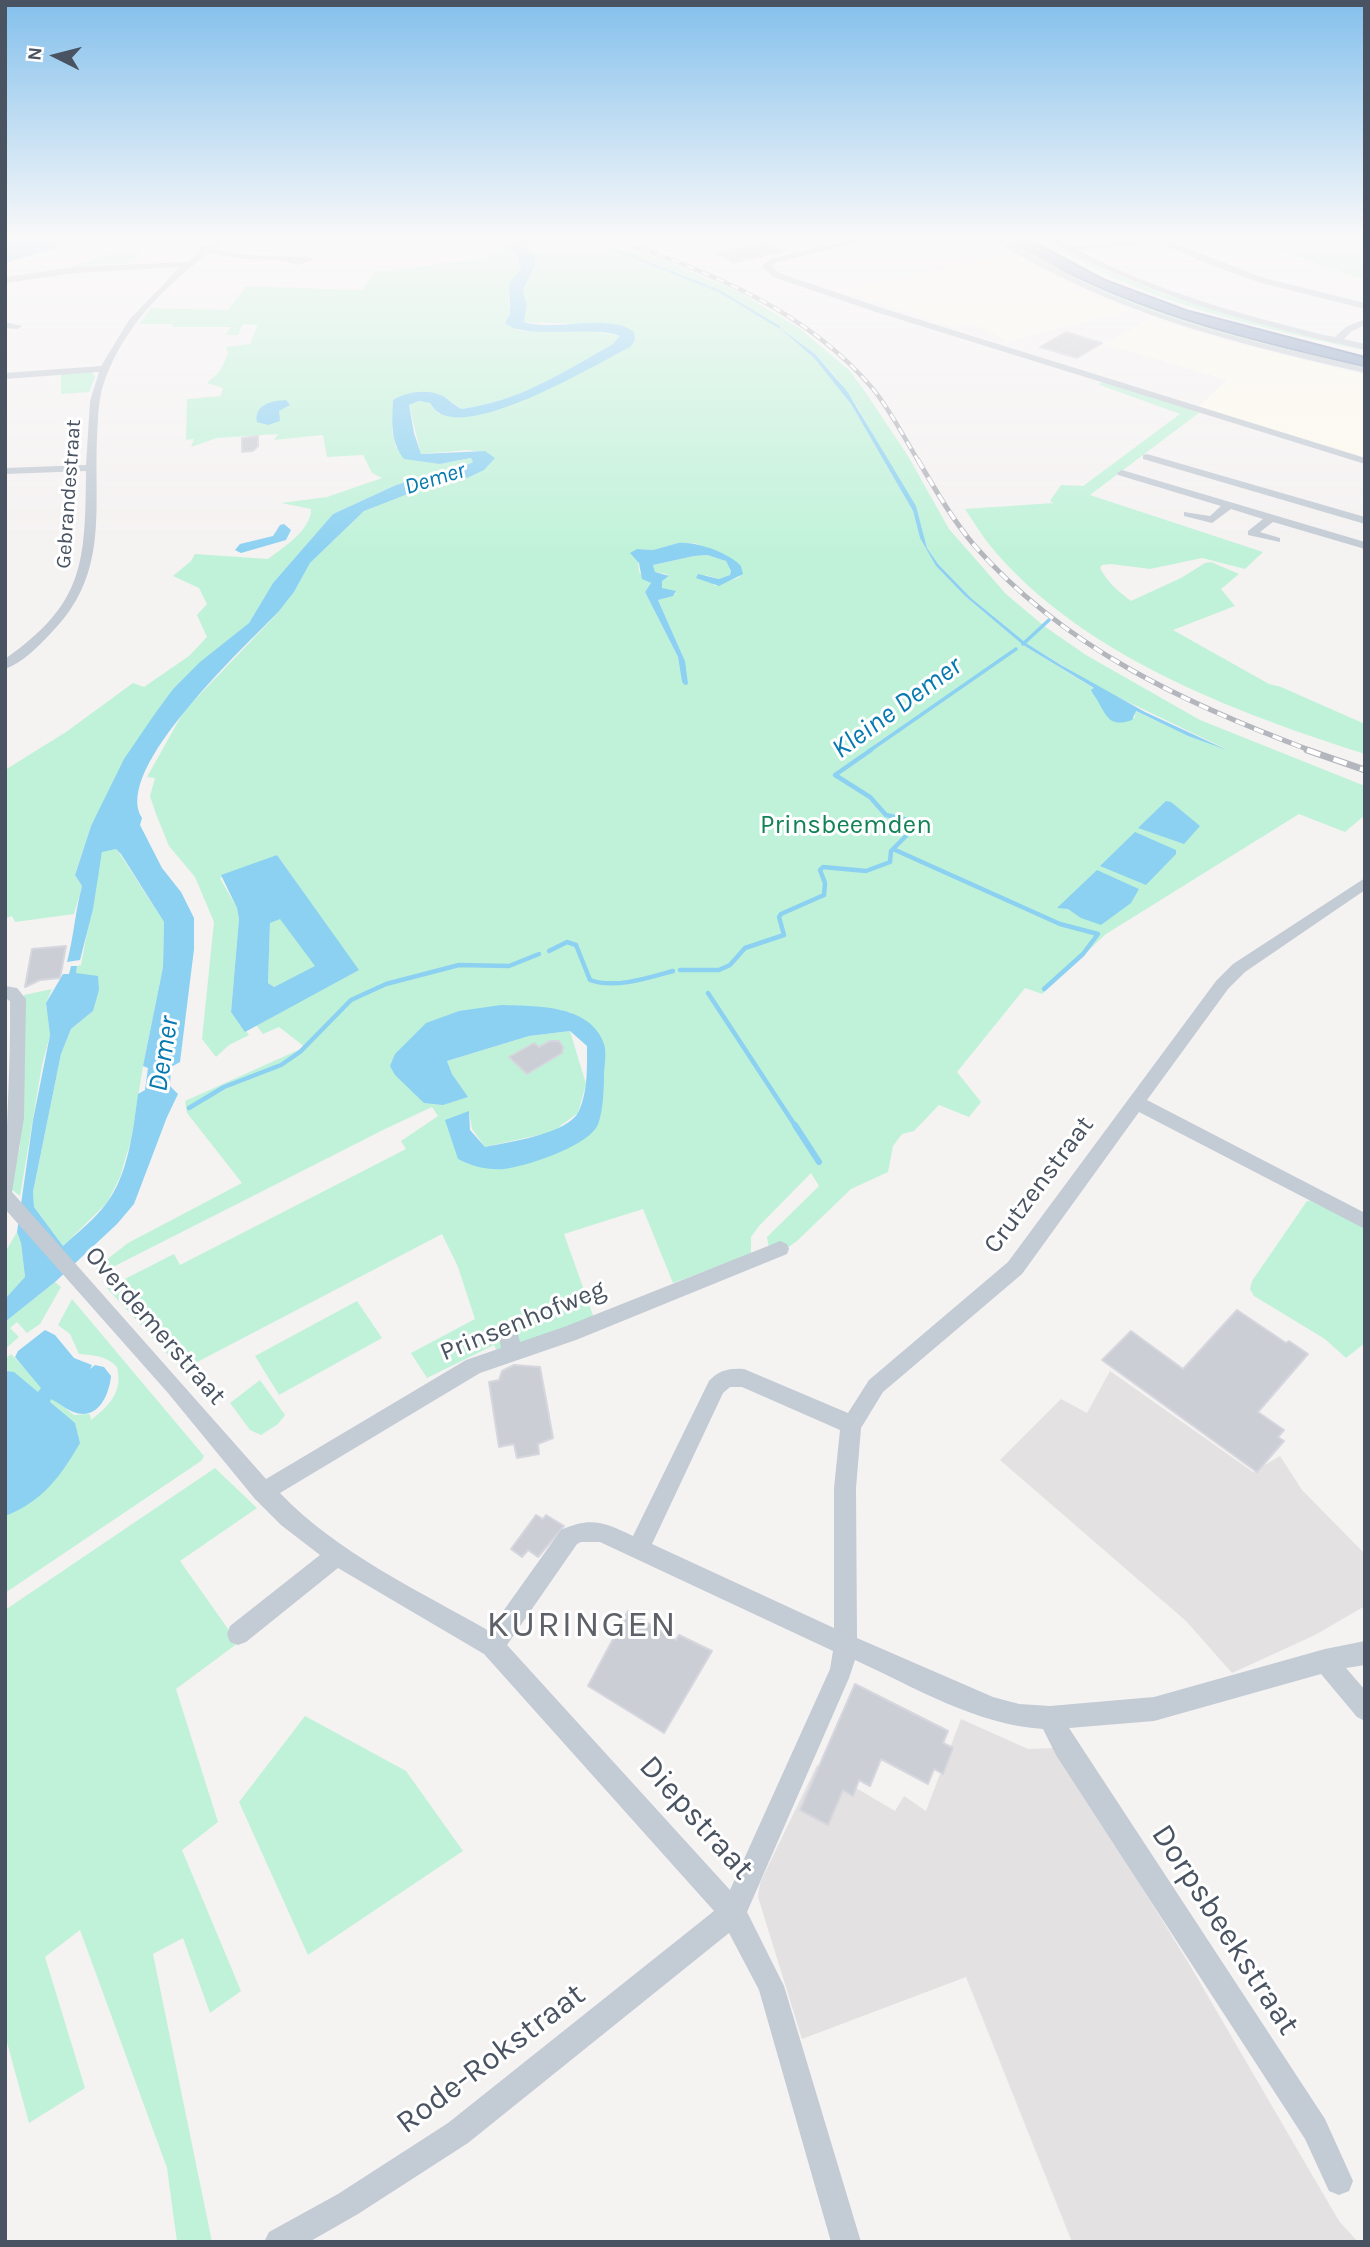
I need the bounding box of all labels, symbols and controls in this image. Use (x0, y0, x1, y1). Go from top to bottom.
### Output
north arrow (21, 21, 91, 91)
text: N (23, 46, 47, 62)
street label: Gebrandestraat (51, 419, 87, 569)
water label: Demer (401, 457, 469, 501)
water label: Kleine Demer (825, 650, 969, 766)
park label: Prinsbeemden (760, 810, 932, 842)
water label: Demer (141, 1014, 187, 1094)
street label: Crutzenstraat (977, 1110, 1101, 1260)
street label: Overdemerstraat (78, 1240, 232, 1412)
street label: Prinsenhofweg (436, 1274, 610, 1368)
district label: KURINGEN (488, 1603, 676, 1647)
street label: Diepstraat (630, 1748, 762, 1888)
street label: Dorpsbeekstraat (1143, 1818, 1307, 2042)
street label: Rode-Rokstraat (389, 1976, 593, 2142)

